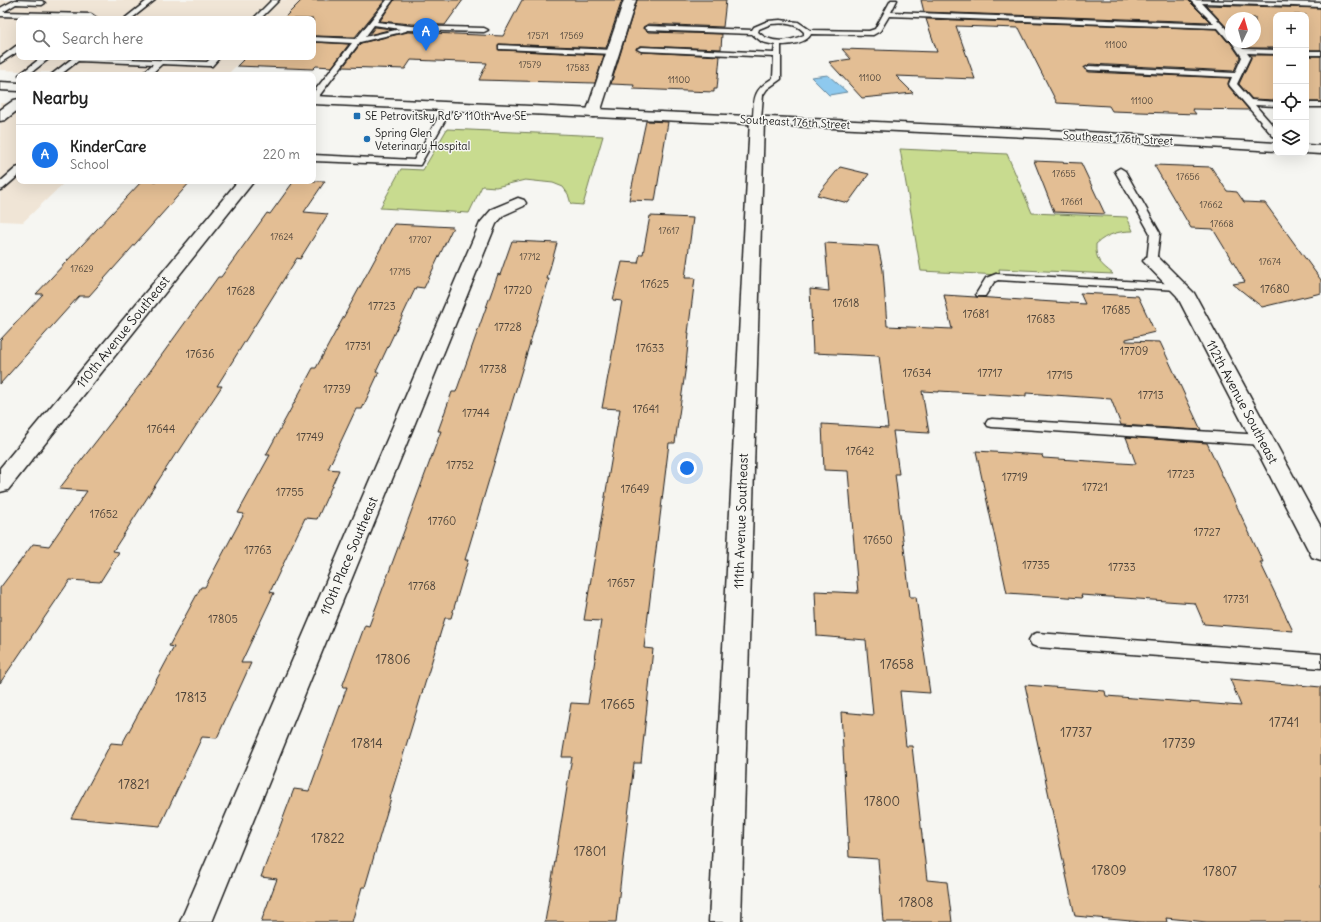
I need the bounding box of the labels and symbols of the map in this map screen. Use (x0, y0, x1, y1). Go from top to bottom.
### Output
north arrow (1225, 12, 1261, 48)
pin: A (413, 18, 439, 51)
house number: 17571 (527, 30, 549, 41)
house number: 17569 (560, 30, 584, 41)
house number: 11100 (1105, 39, 1127, 50)
house number: 17579 (519, 59, 541, 70)
house number: 17583 (566, 62, 590, 73)
house number: 11100 (859, 72, 881, 83)
house number: 11100 (668, 74, 690, 85)
house number: 11100 (1131, 95, 1153, 106)
place label: SE Petrovitsky Rd & 110th Ave SE (365, 109, 527, 123)
marker: SE Petrovitsky Rd & 110th Ave SE (352, 111, 362, 121)
street label: Southeast 176th Street (740, 112, 851, 132)
place label: Spring Glen Veterinary Hospital (375, 126, 470, 153)
street label: Southeast 176th Street (1063, 128, 1174, 148)
marker: Spring Glen Veterinary Hospital (362, 134, 372, 144)
house number: 17655 (1052, 168, 1076, 179)
house number: 17656 (1176, 171, 1200, 182)
house number: 17661 (1061, 196, 1083, 207)
house number: 17662 (1199, 199, 1223, 210)
house number: 17668 (1210, 218, 1234, 229)
house number: 17617 (658, 225, 680, 236)
house number: 17624 (270, 231, 294, 242)
house number: 17707 (409, 234, 432, 245)
house number: 17712 (520, 251, 541, 262)
house number: 17674 (1259, 256, 1281, 267)
house number: 17629 (70, 263, 94, 274)
house number: 17715 (389, 266, 411, 277)
street label: 110th Avenue Southeast (73, 272, 174, 391)
house number: 17625 (641, 277, 669, 291)
house number: 17680 (1260, 282, 1290, 296)
house number: 17720 (504, 283, 532, 297)
house number: 17628 (227, 284, 255, 298)
house number: 17618 (833, 296, 859, 310)
house number: 17723 (368, 299, 396, 313)
house number: 17685 (1102, 303, 1130, 317)
house number: 17681 (963, 307, 989, 321)
house number: 17683 (1027, 312, 1055, 326)
house number: 17728 (494, 320, 522, 334)
street label: 112th Avenue Southeast (1202, 337, 1282, 467)
house number: 17731 (345, 339, 371, 353)
house number: 17633 (636, 341, 664, 355)
house number: 17709 (1120, 344, 1148, 358)
house number: 17636 (186, 347, 214, 361)
house number: 17738 (479, 362, 507, 376)
house number: 17634 (903, 366, 931, 380)
house number: 17717 (978, 366, 1003, 380)
house number: 17715 (1047, 368, 1073, 382)
house number: 17739 (323, 382, 351, 396)
house number: 17713 (1138, 388, 1164, 402)
house number: 17641 (633, 402, 659, 416)
house number: 17744 (462, 406, 490, 420)
house number: 17644 (147, 422, 175, 436)
house number: 17749 (296, 430, 324, 444)
house number: 17642 (846, 444, 874, 458)
street label: 111th Avenue Southeast (730, 452, 752, 589)
house number: 17752 (446, 458, 474, 472)
your location (677, 458, 697, 478)
house number: 17723 (1167, 467, 1195, 481)
house number: 17719 (1002, 470, 1028, 484)
house number: 17721 (1082, 480, 1108, 494)
house number: 17649 (621, 482, 649, 496)
house number: 17755 (276, 485, 304, 499)
street label: 110th Place Southeast (316, 494, 382, 618)
house number: 17652 (90, 507, 118, 521)
house number: 17760 (428, 514, 456, 528)
house number: 17727 (1194, 525, 1221, 539)
house number: 17650 (863, 533, 893, 547)
house number: 17763 (244, 543, 272, 557)
house number: 17735 (1022, 558, 1050, 572)
house number: 17733 (1108, 560, 1136, 574)
house number: 17657 (607, 576, 635, 590)
house number: 17768 (408, 579, 436, 593)
house number: 17731 (1223, 592, 1249, 606)
house number: 17805 (208, 612, 238, 626)
house number: 17806 (375, 651, 411, 668)
house number: 17658 (880, 656, 914, 673)
house number: 17813 (175, 689, 207, 706)
house number: 17665 (601, 696, 635, 713)
house number: 17741 (1269, 714, 1299, 731)
house number: 17737 (1060, 724, 1092, 741)
house number: 17814 (351, 735, 383, 752)
house number: 17739 (1163, 735, 1195, 752)
house number: 17821 (118, 776, 150, 793)
house number: 17800 (864, 793, 900, 810)
house number: 17822 (311, 830, 345, 847)
house number: 17801 (574, 843, 606, 860)
house number: 17809 (1091, 862, 1127, 879)
house number: 17807 (1203, 863, 1238, 880)
house number: 17808 (898, 894, 934, 911)

